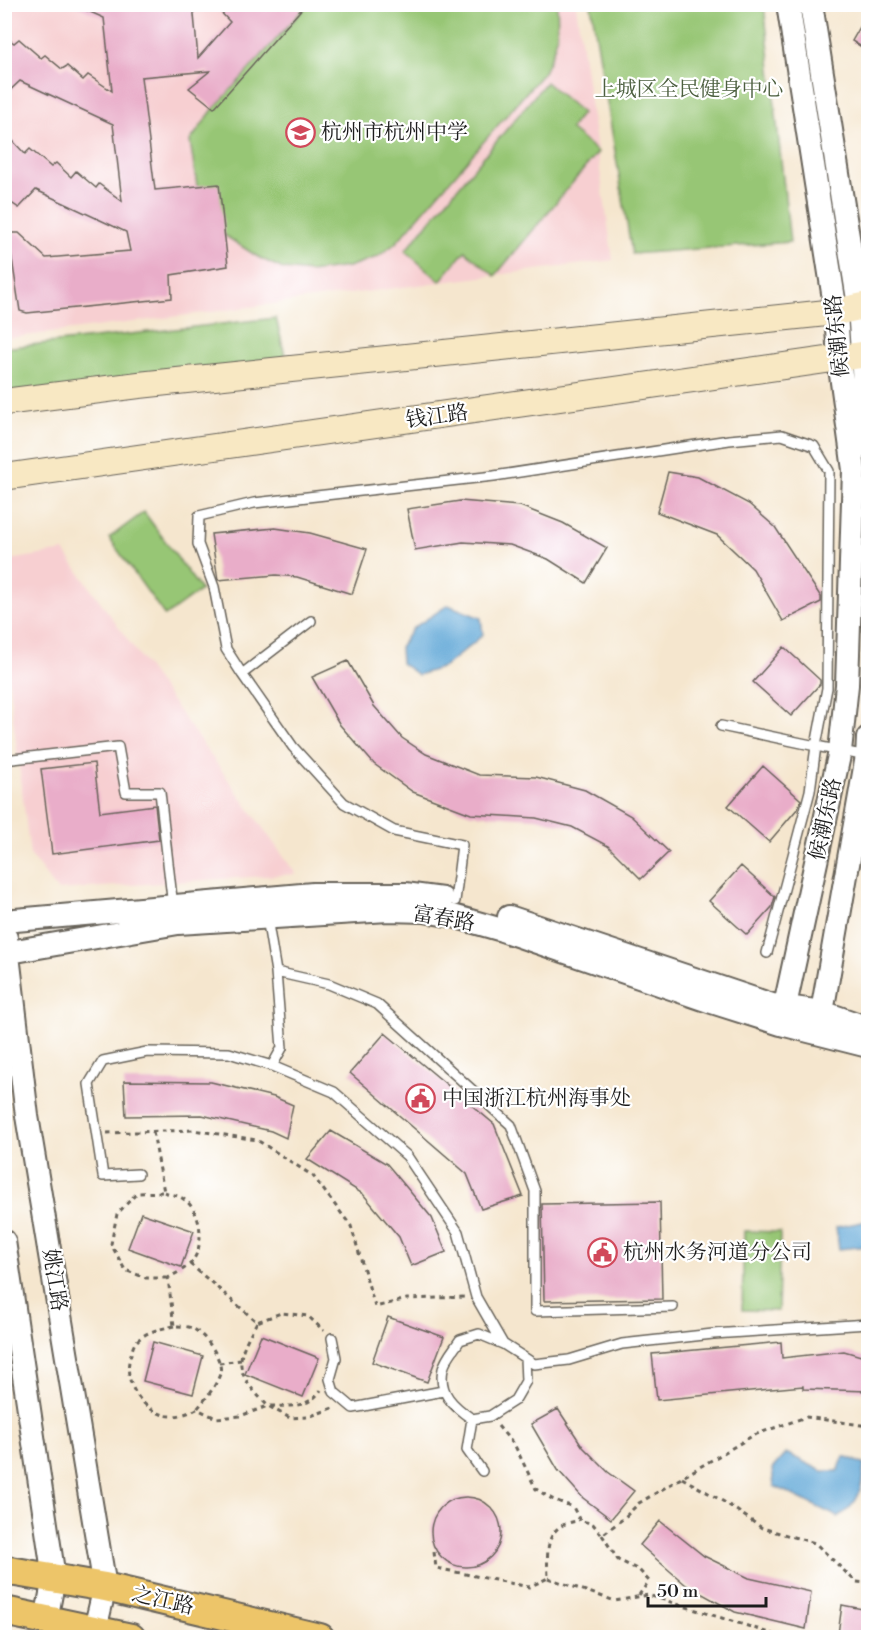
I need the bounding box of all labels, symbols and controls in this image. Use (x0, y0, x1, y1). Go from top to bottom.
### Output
park label: 上城区全民健身中心 (595, 77, 784, 103)
school or university icon: 杭州市杭州中学 (284, 116, 316, 148)
place label: 杭州市杭州中学 (321, 120, 468, 146)
street label: 候潮东路 (821, 293, 855, 379)
street label: 钱江路 (404, 400, 470, 434)
street label: 候潮东路 (805, 775, 847, 863)
street label: 富春路 (411, 901, 477, 937)
public building icon: 中国浙江杭州海事处 (405, 1082, 437, 1114)
place label: 中国浙江杭州海事处 (442, 1086, 631, 1112)
public building icon: 杭州水务河道分公司 (586, 1236, 618, 1268)
place label: 杭州水务河道分公司 (623, 1240, 812, 1266)
street label: 姚江路 (36, 1247, 72, 1313)
scale bar (648, 1570, 766, 1608)
text: 50 m (657, 1580, 699, 1603)
street label: 之江路 (129, 1581, 196, 1621)

